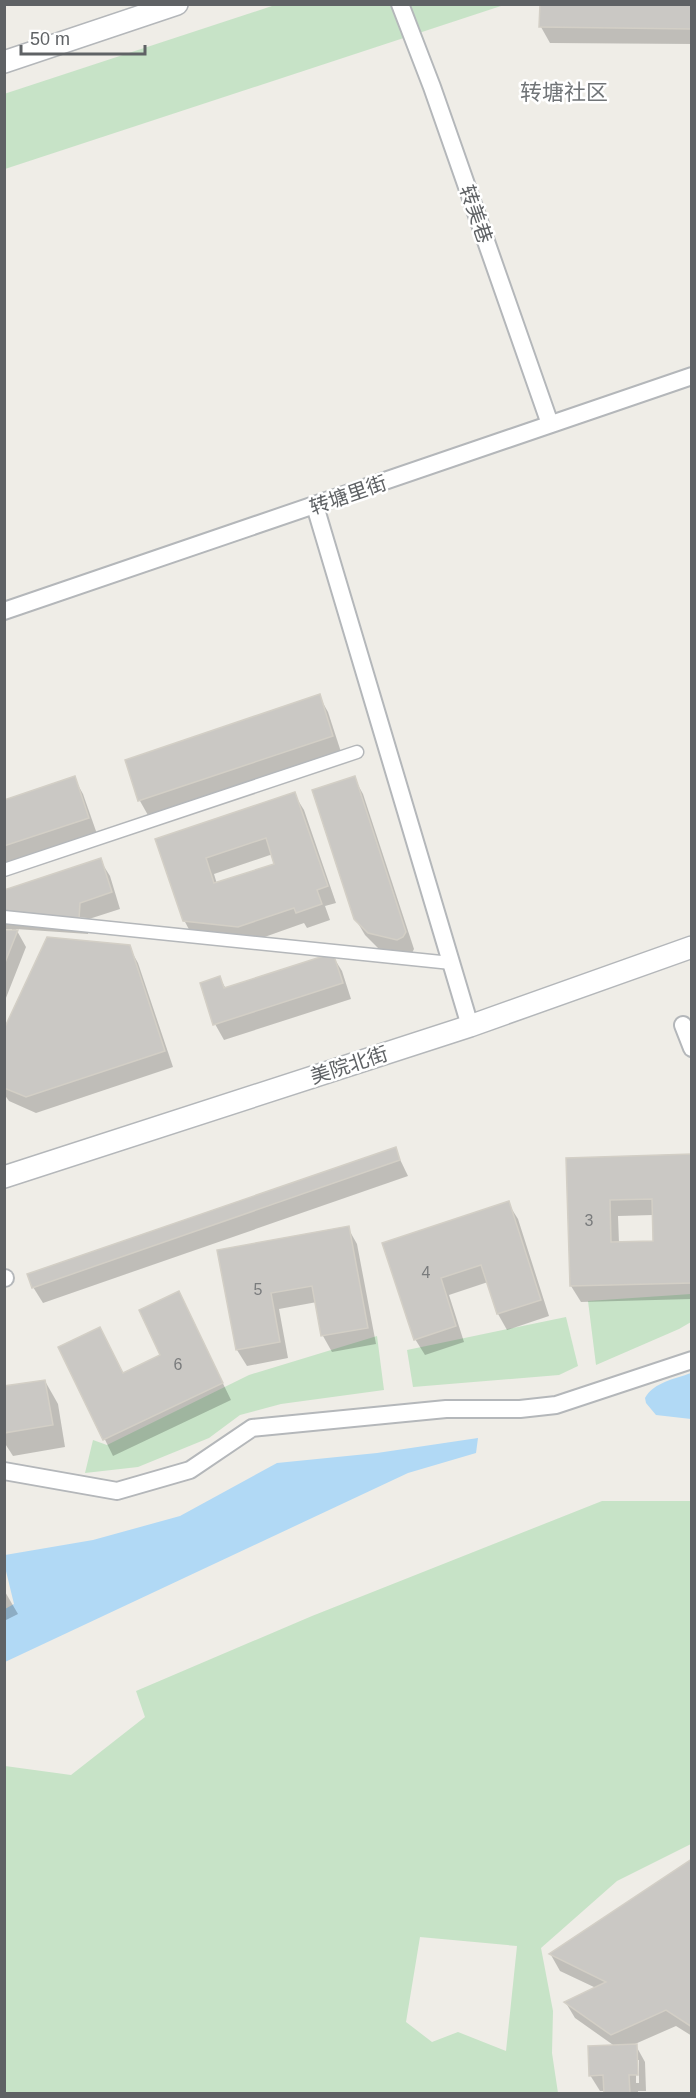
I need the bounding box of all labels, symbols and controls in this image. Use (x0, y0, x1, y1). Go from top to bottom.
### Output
scale bar (21, 18, 146, 56)
text: 50 m (30, 29, 70, 49)
district label: 转塘社区 (520, 80, 608, 105)
street label: 转美巷 (456, 182, 496, 246)
street label: 转塘里街 (307, 472, 389, 518)
street label: 美院北街 (308, 1042, 390, 1088)
house number: 3 (585, 1212, 594, 1229)
house number: 4 (422, 1264, 431, 1281)
house number: 5 (254, 1281, 263, 1298)
house number: 6 (174, 1356, 183, 1373)

